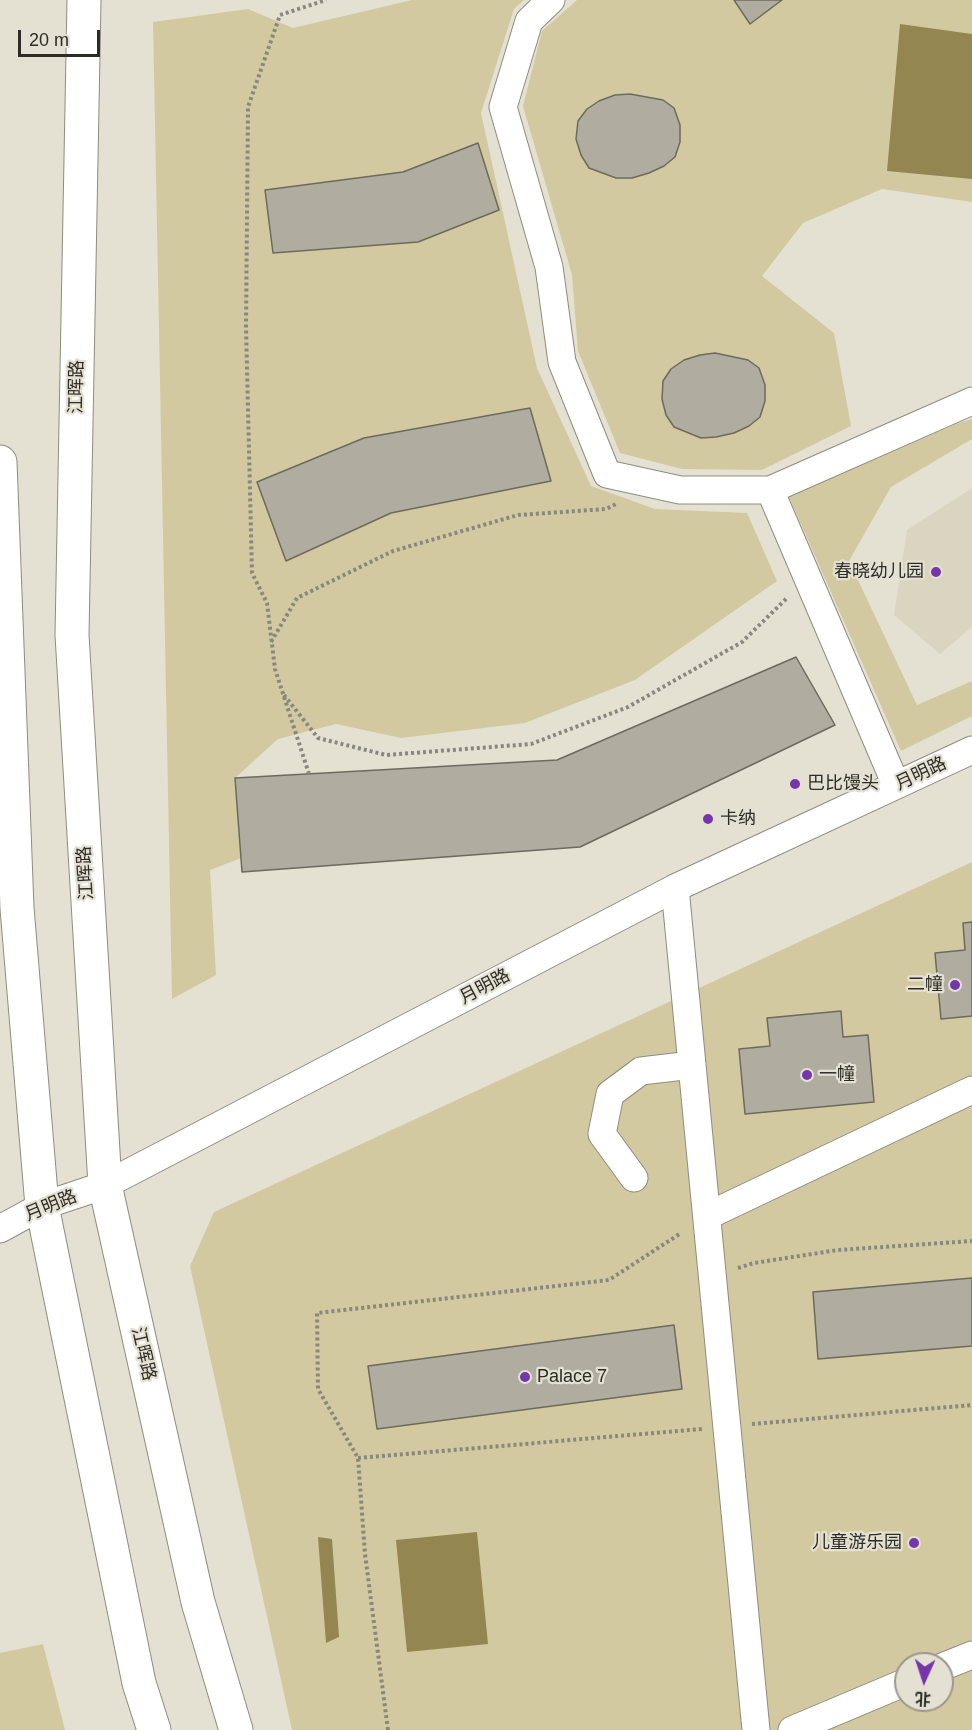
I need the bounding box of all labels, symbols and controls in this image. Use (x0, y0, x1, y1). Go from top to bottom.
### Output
scale bar (21, 18, 104, 56)
text: 20 m (29, 30, 69, 50)
street label: 江晖路 (66, 360, 88, 414)
place label: 春晓幼儿园 (834, 561, 924, 583)
marker: 春晓幼儿园 (929, 565, 943, 579)
street label: 月明路 (892, 753, 950, 795)
place label: 巴比馒头 (807, 773, 879, 795)
marker: 巴比馒头 (788, 777, 802, 791)
place label: 卡纳 (720, 808, 756, 830)
marker: 卡纳 (701, 812, 715, 826)
street label: 江晖路 (74, 845, 98, 901)
street label: 月明路 (456, 965, 514, 1009)
place label: 二幢 (907, 974, 943, 996)
marker: 二幢 (948, 978, 962, 992)
place label: 一幢 (819, 1064, 855, 1086)
marker: 一幢 (800, 1068, 814, 1082)
street label: 月明路 (22, 1186, 80, 1226)
street label: 江晖路 (126, 1325, 160, 1383)
place label: Palace 7 (537, 1366, 607, 1388)
marker: Palace 7 (518, 1370, 532, 1384)
place label: 儿童游乐园 (812, 1532, 902, 1554)
marker: 儿童游乐园 (907, 1536, 921, 1550)
north arrow (894, 1652, 954, 1712)
text: 北 (915, 1690, 932, 1707)

